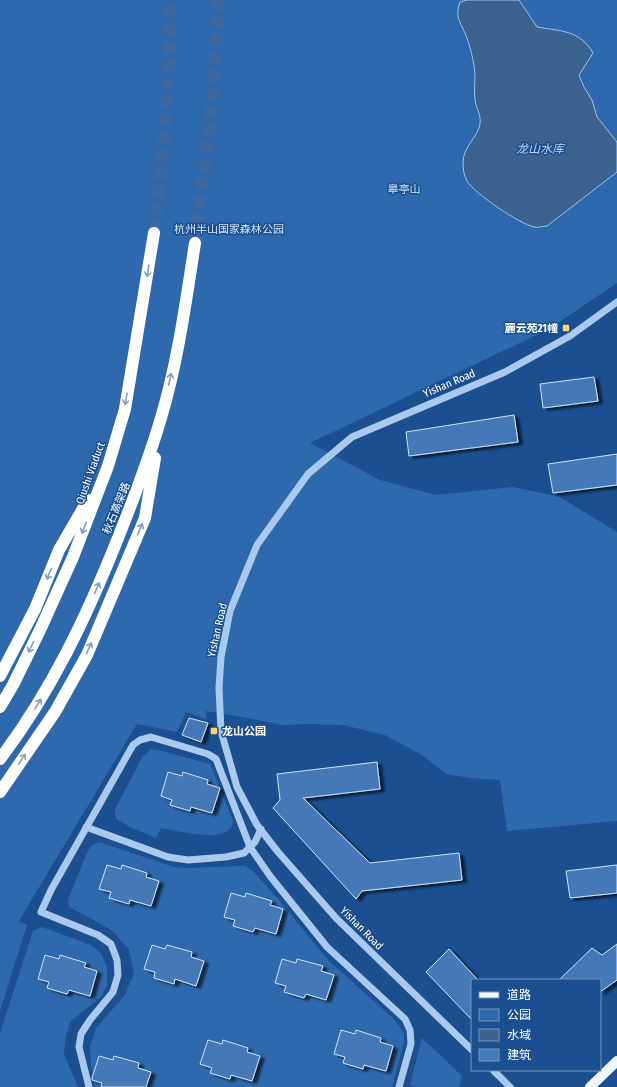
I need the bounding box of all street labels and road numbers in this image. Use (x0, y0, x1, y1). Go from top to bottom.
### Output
street label: Yishan Road (421, 367, 477, 400)
street label: Qiushi Viaduct (73, 440, 108, 506)
street label: 秋石高架路 (100, 480, 133, 536)
street label: Yishan Road (205, 602, 230, 659)
street label: Yishan Road (337, 904, 386, 953)

